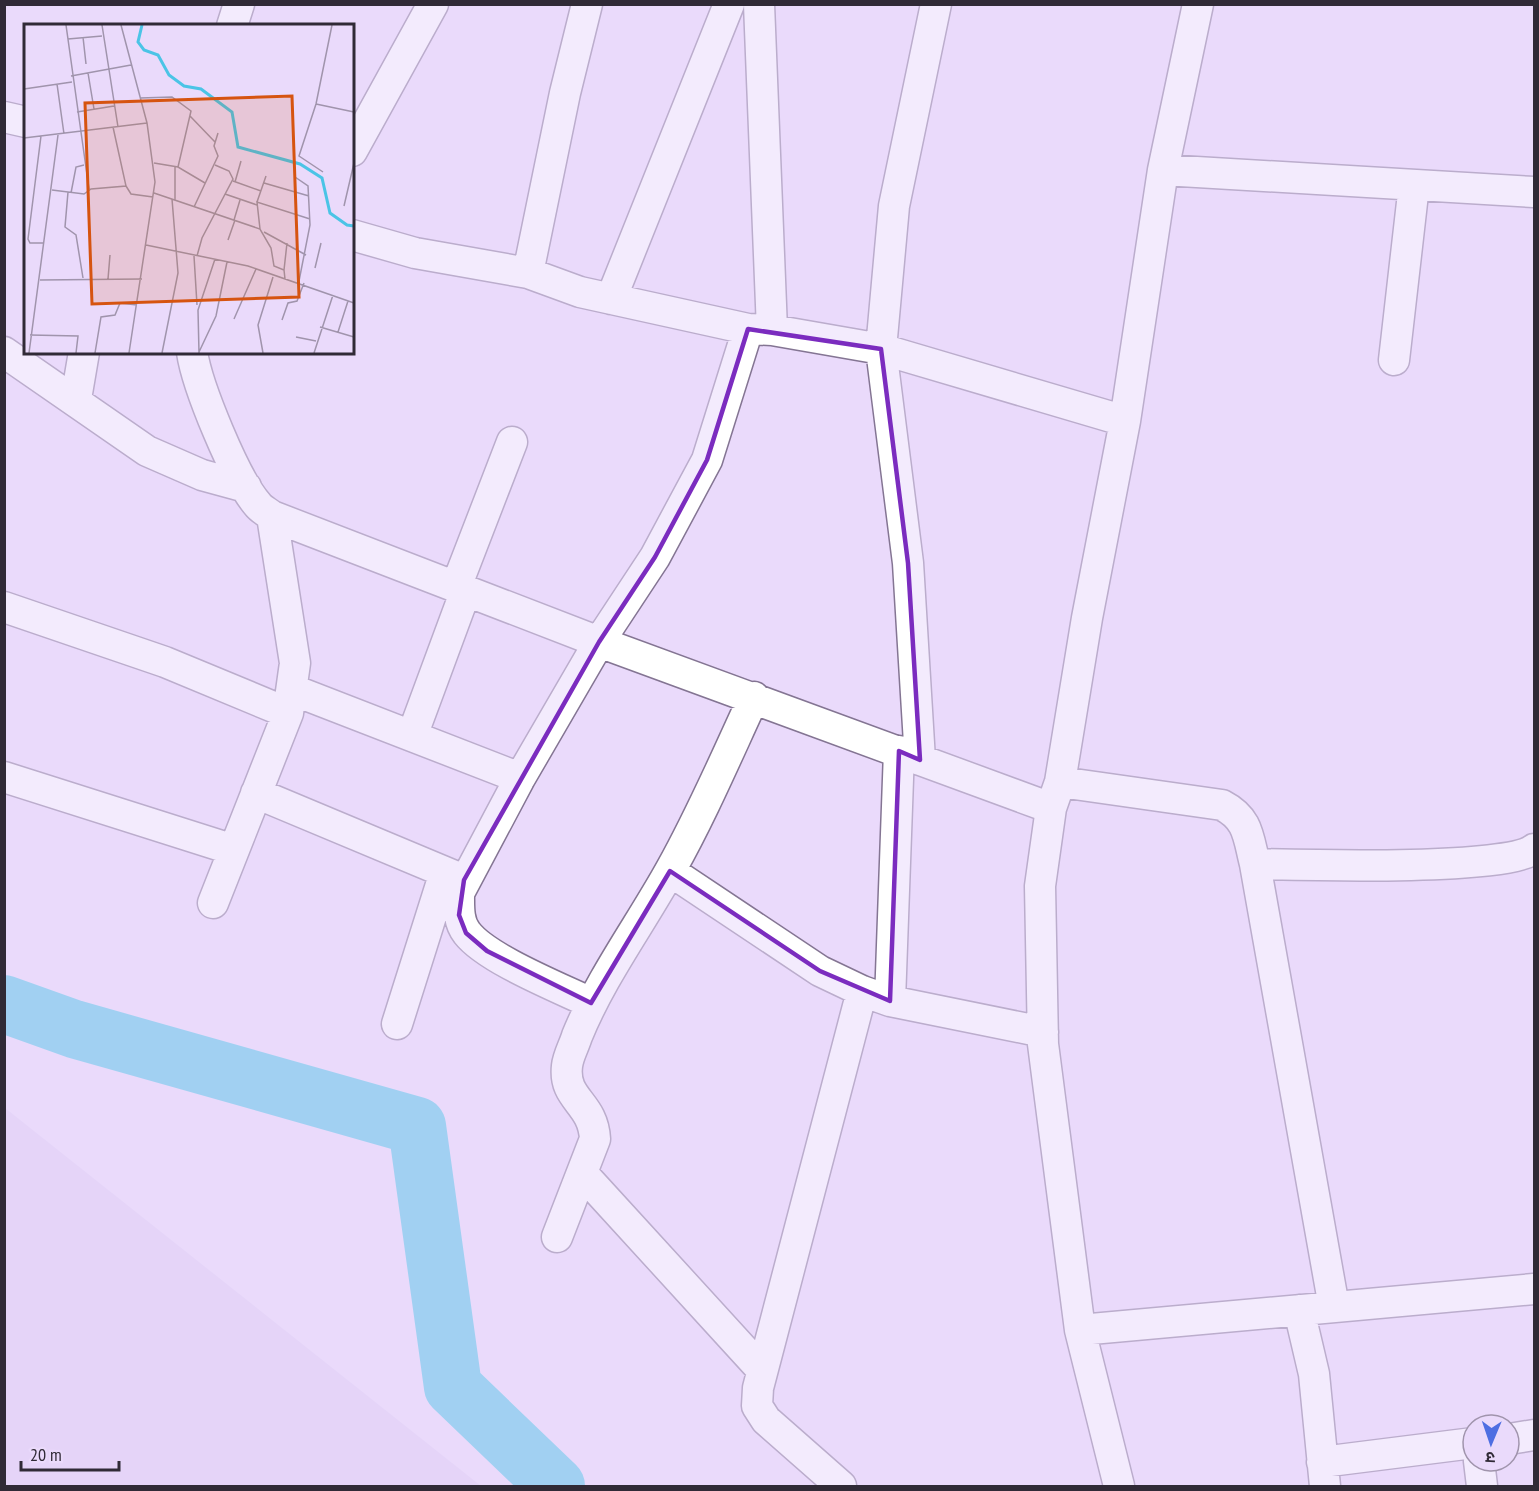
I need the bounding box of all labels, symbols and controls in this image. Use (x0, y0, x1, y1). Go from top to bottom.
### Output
inset map (24, 24, 354, 354)
north arrow (1461, 1413, 1521, 1473)
scale bar (21, 1434, 118, 1472)
text: 20 m (30, 1443, 62, 1466)
text: उ (1485, 1448, 1496, 1468)

